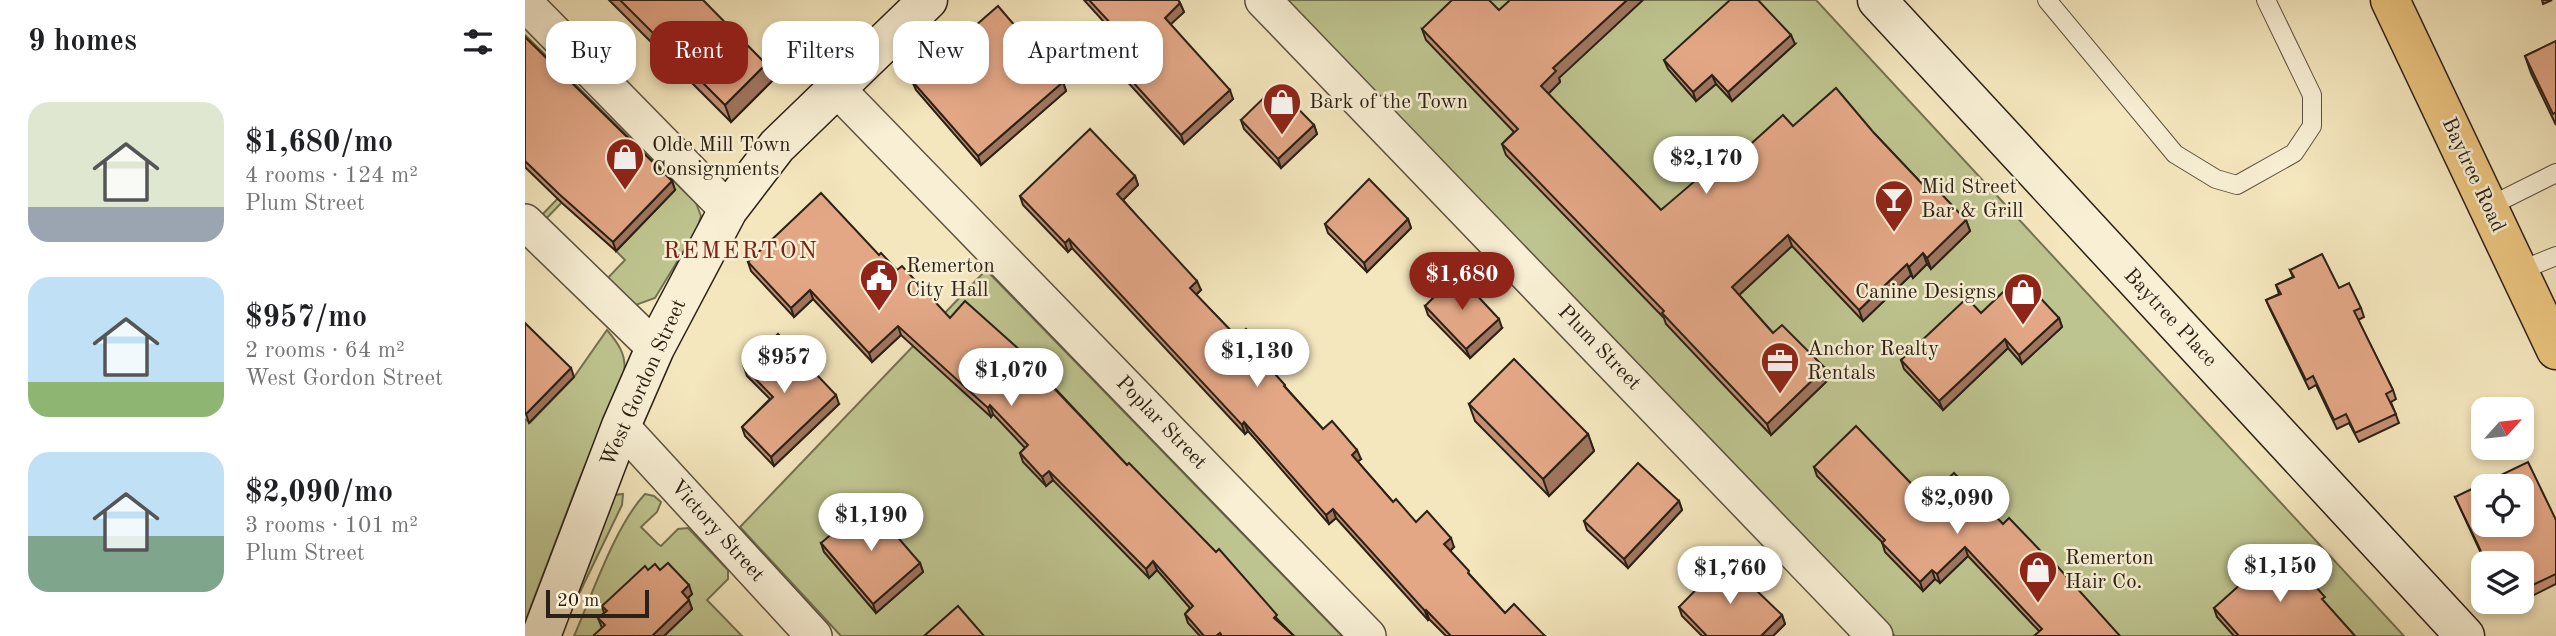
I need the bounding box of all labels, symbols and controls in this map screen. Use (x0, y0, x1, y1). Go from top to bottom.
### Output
chip: Buy (546, 21, 636, 84)
chip: Rent (650, 21, 748, 84)
chip: Filters (762, 21, 879, 84)
chip: New (893, 21, 989, 84)
chip: Apartment (1003, 21, 1163, 84)
icon: filters (459, 23, 497, 61)
text: 9 homes (28, 27, 137, 57)
shop icon: Bark of the Town (1261, 81, 1303, 136)
place label: Bark of the Town (1309, 92, 1468, 113)
street label: Baytree Road (2437, 115, 2509, 235)
text: $1,680/mo (245, 128, 393, 158)
icon: home (84, 130, 168, 214)
place label: Olde Mill Town Consignments (652, 135, 791, 180)
shop icon: Olde Mill Town Consignments (604, 136, 646, 191)
pin: $2,170 (1649, 136, 1763, 196)
text: $2,170 (1669, 147, 1743, 170)
text: 4 rooms · 124 m² (245, 164, 418, 187)
place label: Mid Street Bar & Grill (1921, 177, 2024, 222)
bar icon: Mid Street Bar & Grill (1873, 178, 1915, 233)
text: Plum Street (245, 192, 365, 215)
district label: REMERTON (663, 240, 819, 264)
pin: $1,680 (1405, 252, 1519, 312)
place label: Remerton City Hall (906, 256, 995, 301)
public building icon: Remerton City Hall (858, 257, 900, 312)
text: $1,680 (1425, 263, 1499, 286)
street label: Baytree Place (2119, 265, 2221, 371)
shop icon: Canine Designs (2002, 271, 2044, 326)
place label: Canine Designs (1855, 282, 1996, 303)
street label: West Gordon Street (598, 296, 690, 470)
street label: Plum Street (1553, 301, 1645, 395)
text: $957/mo (245, 303, 367, 333)
icon: home (84, 305, 168, 389)
pin: $1,130 (1200, 330, 1314, 389)
pin: $957 (743, 336, 825, 395)
text: 2 rooms · 64 m² (245, 339, 405, 362)
place label: Anchor Realty Rentals (1807, 339, 1939, 384)
text: $1,130 (1220, 340, 1294, 363)
office icon: Anchor Realty Rentals (1759, 340, 1801, 395)
text: $957 (757, 346, 811, 369)
pin: $1,070 (954, 348, 1068, 408)
text: $1,070 (974, 359, 1048, 382)
text: West Gordon Street (245, 367, 443, 390)
street label: Poplar Street (1112, 372, 1210, 474)
north arrow (2471, 397, 2534, 460)
map controls (2471, 397, 2534, 614)
button: locate (2471, 474, 2534, 537)
street label: Victory Street (666, 476, 768, 586)
pin: $2,090 (1900, 476, 2014, 536)
text: $2,090/mo (245, 478, 393, 508)
icon: home (84, 480, 168, 564)
text: $2,090 (1920, 487, 1994, 510)
pin: $1,190 (814, 494, 928, 553)
text: $1,190 (834, 504, 908, 527)
text: 3 rooms · 101 m² (245, 514, 418, 537)
text: Plum Street (245, 542, 365, 565)
pin: $1,150 (2223, 544, 2337, 604)
pin: $1,760 (1673, 546, 1787, 606)
place label: Remerton Hair Co. (2065, 548, 2154, 593)
shop icon: Remerton Hair Co. (2017, 549, 2059, 604)
button: layers (2471, 551, 2534, 614)
text: $1,150 (2243, 555, 2317, 578)
text: $1,760 (1693, 557, 1767, 580)
scale bar (546, 587, 649, 619)
text: 20 m (557, 592, 599, 611)

